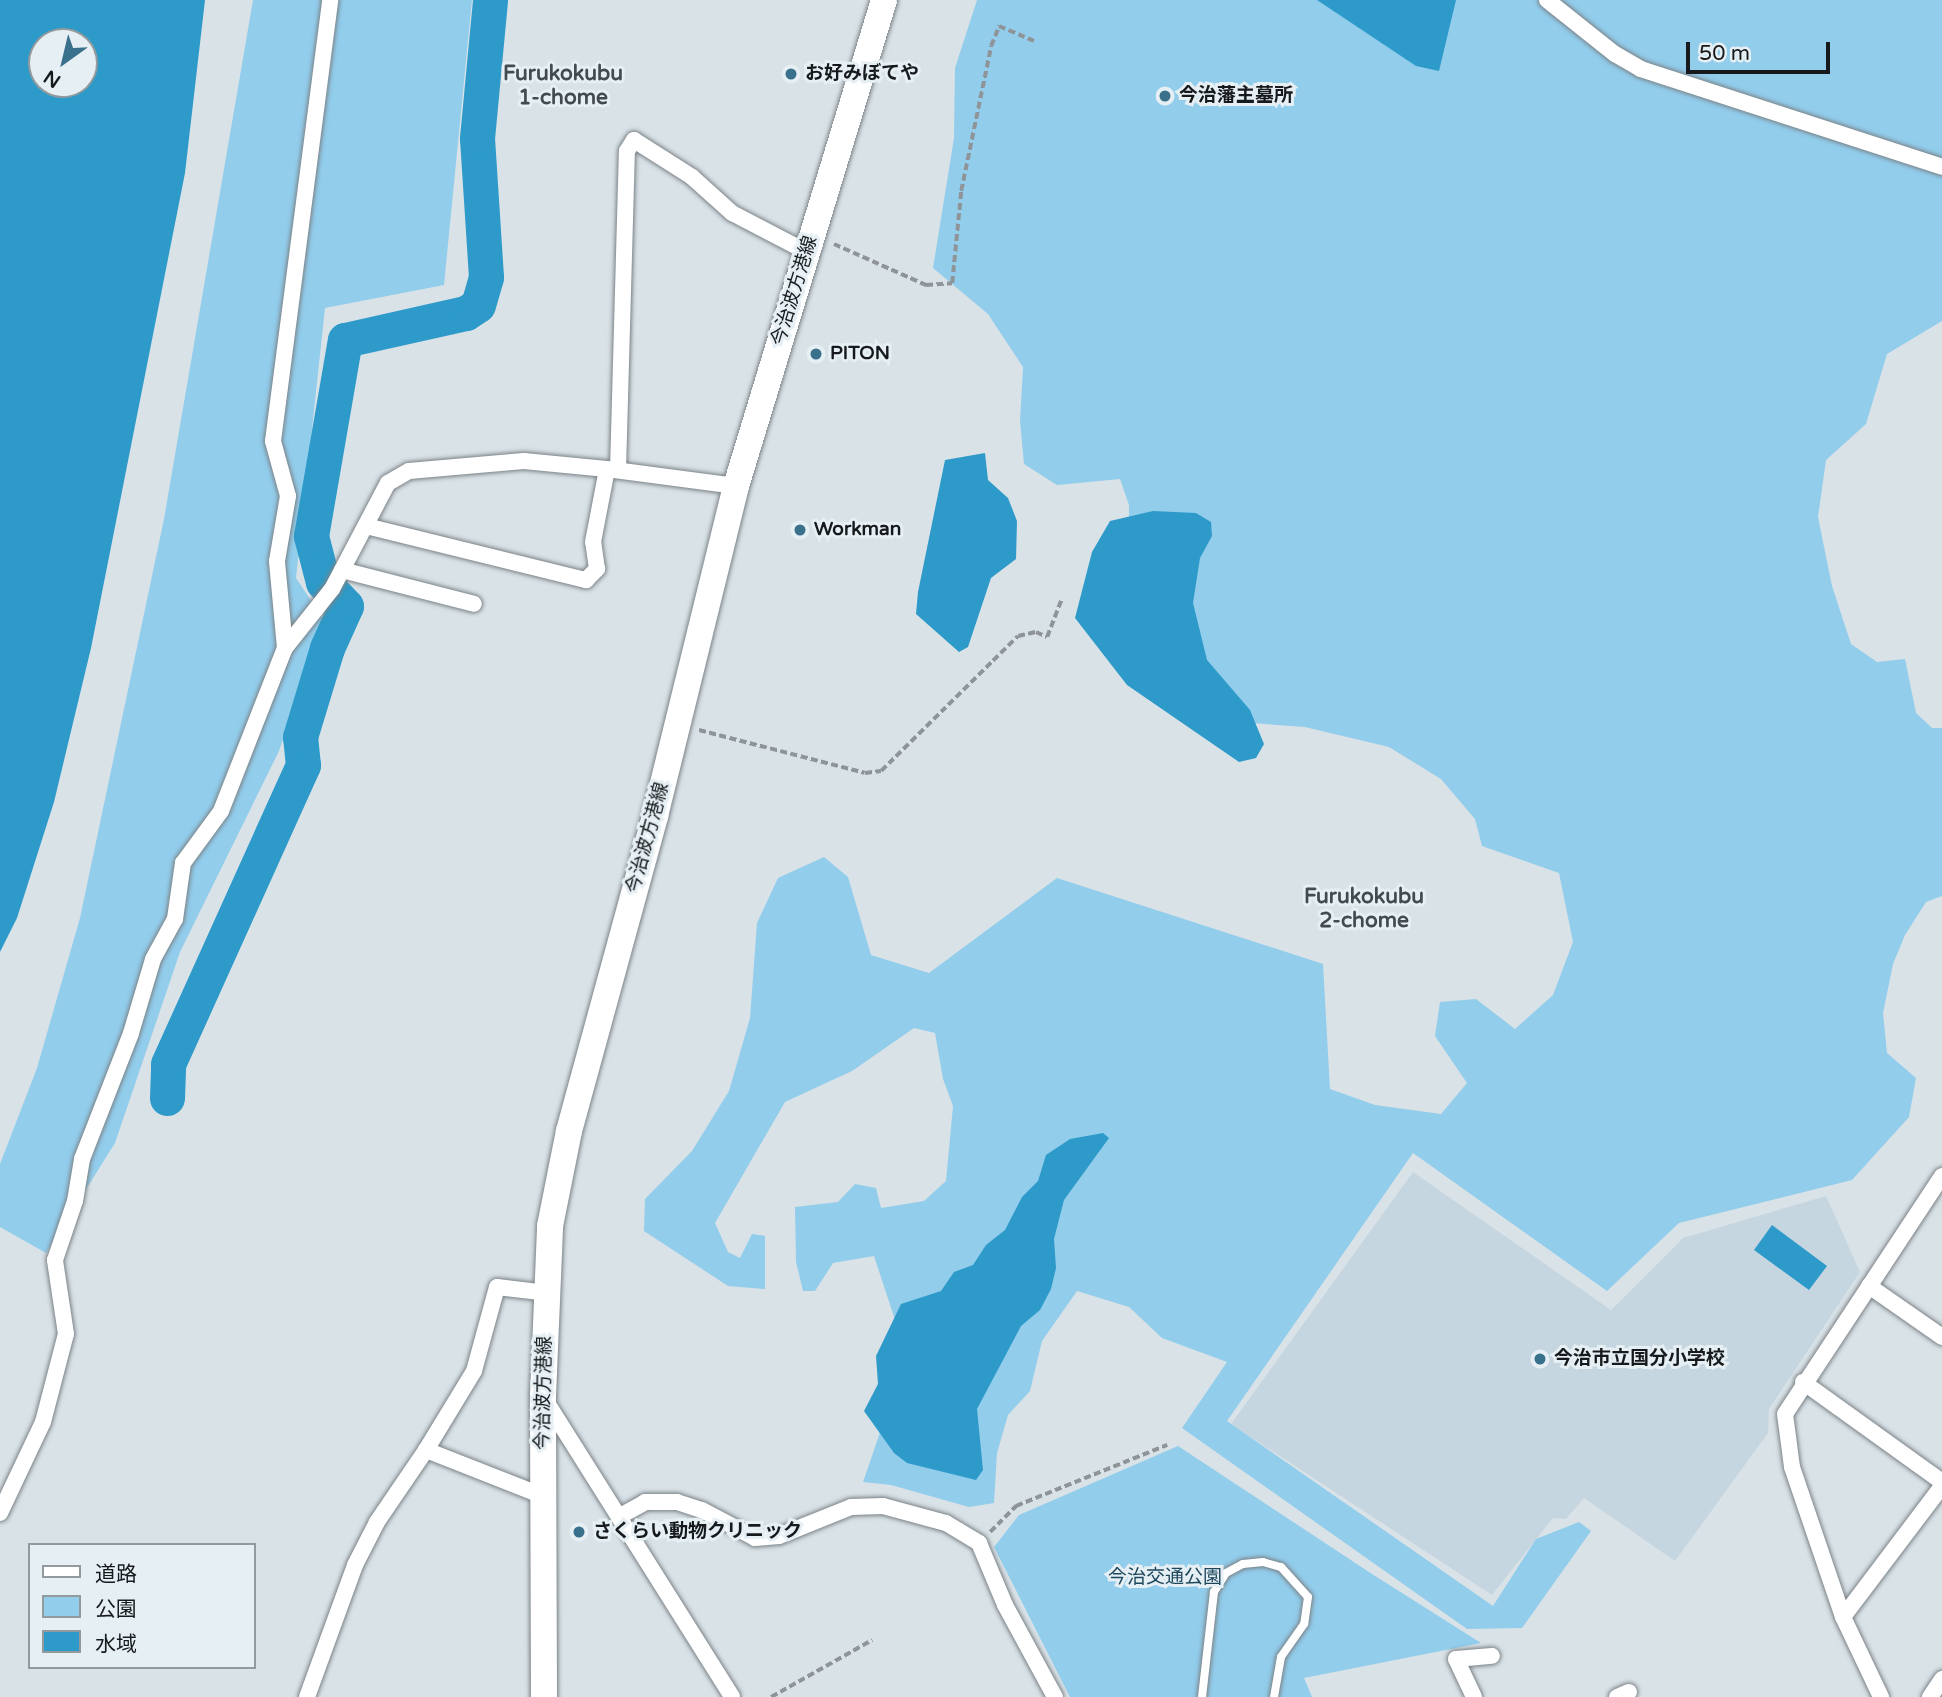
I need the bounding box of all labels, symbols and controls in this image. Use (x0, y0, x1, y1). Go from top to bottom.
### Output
north arrow (28, 28, 98, 98)
scale bar (1690, 28, 1834, 72)
text: 50 m (1699, 41, 1750, 66)
district label: Furukokubu 1-chome (503, 61, 623, 111)
place label: お好みぼてや (805, 63, 919, 85)
text: N (40, 65, 65, 92)
marker: お好みぼてや (783, 66, 799, 82)
place label: 今治藩主墓所 (1179, 85, 1293, 107)
marker: 今治藩主墓所 (1157, 88, 1173, 104)
street label: 今治波方港線 (767, 233, 823, 349)
place label: PITON (830, 343, 890, 365)
marker: PITON (808, 346, 824, 362)
place label: Workman (814, 519, 901, 541)
marker: Workman (792, 522, 808, 538)
street label: 今治波方港線 (622, 780, 674, 896)
district label: Furukokubu 2-chome (1304, 884, 1424, 934)
street label: 今治波方港線 (532, 1336, 556, 1450)
place label: 今治市立国分小学校 (1554, 1348, 1725, 1370)
marker: 今治市立国分小学校 (1532, 1351, 1548, 1367)
place label: さくらい動物クリニック (593, 1521, 802, 1543)
marker: さくらい動物クリニック (571, 1524, 587, 1540)
legend (28, 1543, 256, 1669)
text: 道路 (95, 1562, 137, 1587)
park label: 今治交通公園 (1108, 1567, 1222, 1589)
text: 公園 (95, 1597, 137, 1622)
text: 水域 (95, 1632, 137, 1657)

